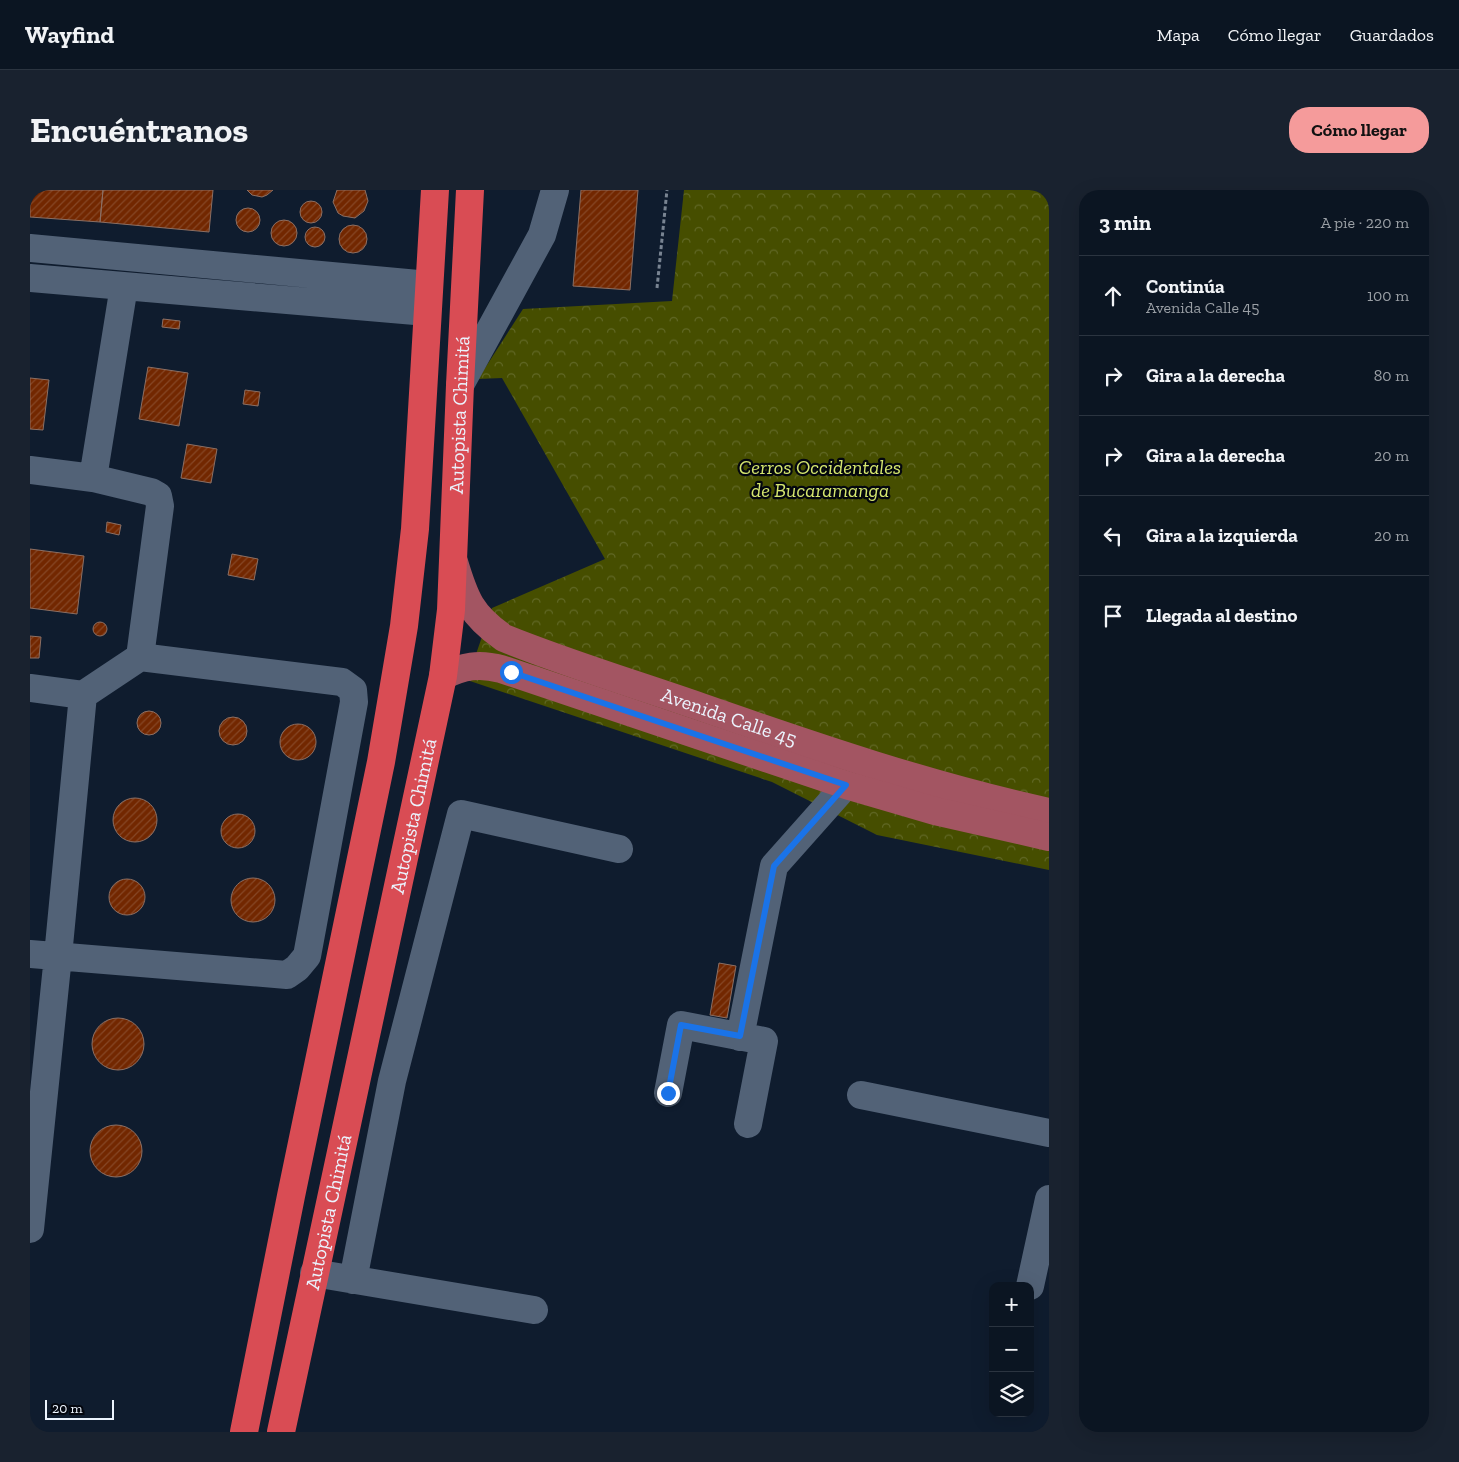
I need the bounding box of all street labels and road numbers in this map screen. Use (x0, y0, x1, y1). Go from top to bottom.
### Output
street label: Autopista Chimitá (444, 335, 475, 494)
street label: Avenida Calle 45 (658, 682, 800, 751)
street label: Autopista Chimitá (385, 736, 441, 896)
street label: Autopista Chimitá (300, 1132, 357, 1292)

